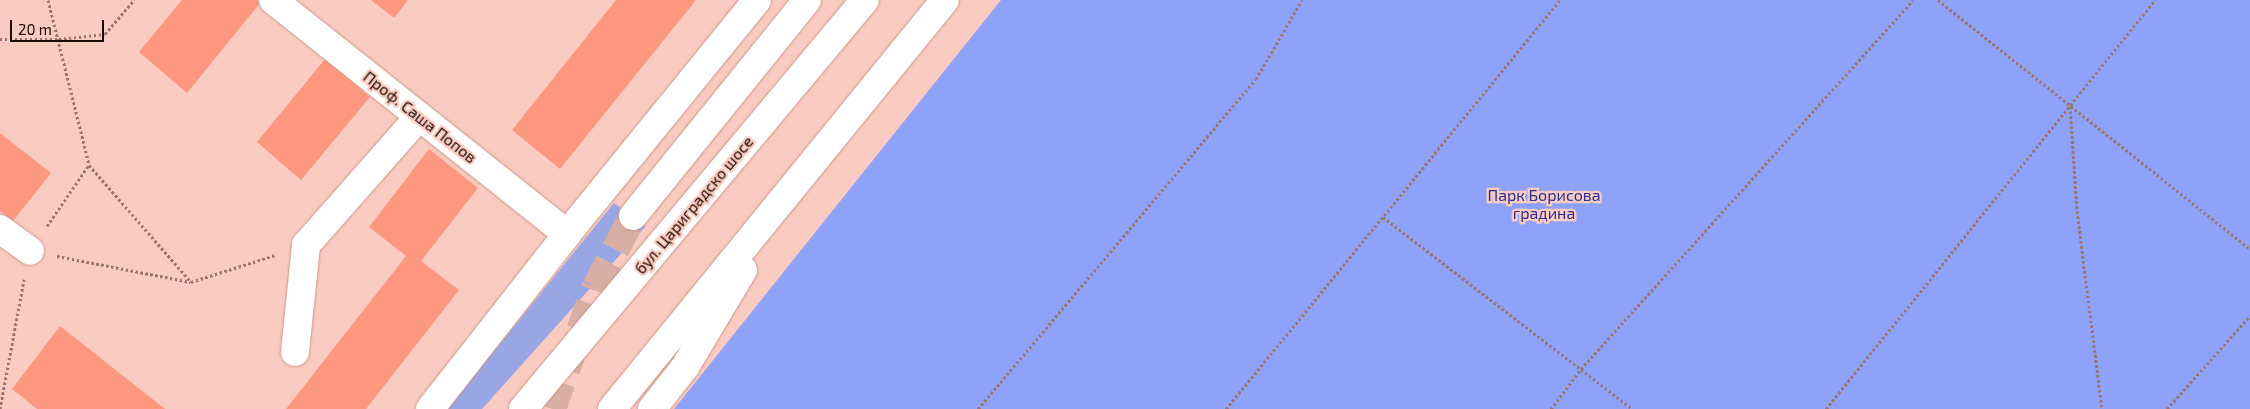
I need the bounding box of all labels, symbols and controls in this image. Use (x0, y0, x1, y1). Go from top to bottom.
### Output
scale bar (12, 10, 106, 42)
text: 20 m (18, 20, 52, 38)
street label: Проф. Саша Попов (360, 67, 480, 167)
street label: бул. Цариградско шосе (631, 132, 757, 278)
park label: Парк Борисова градина (1487, 185, 1601, 223)

